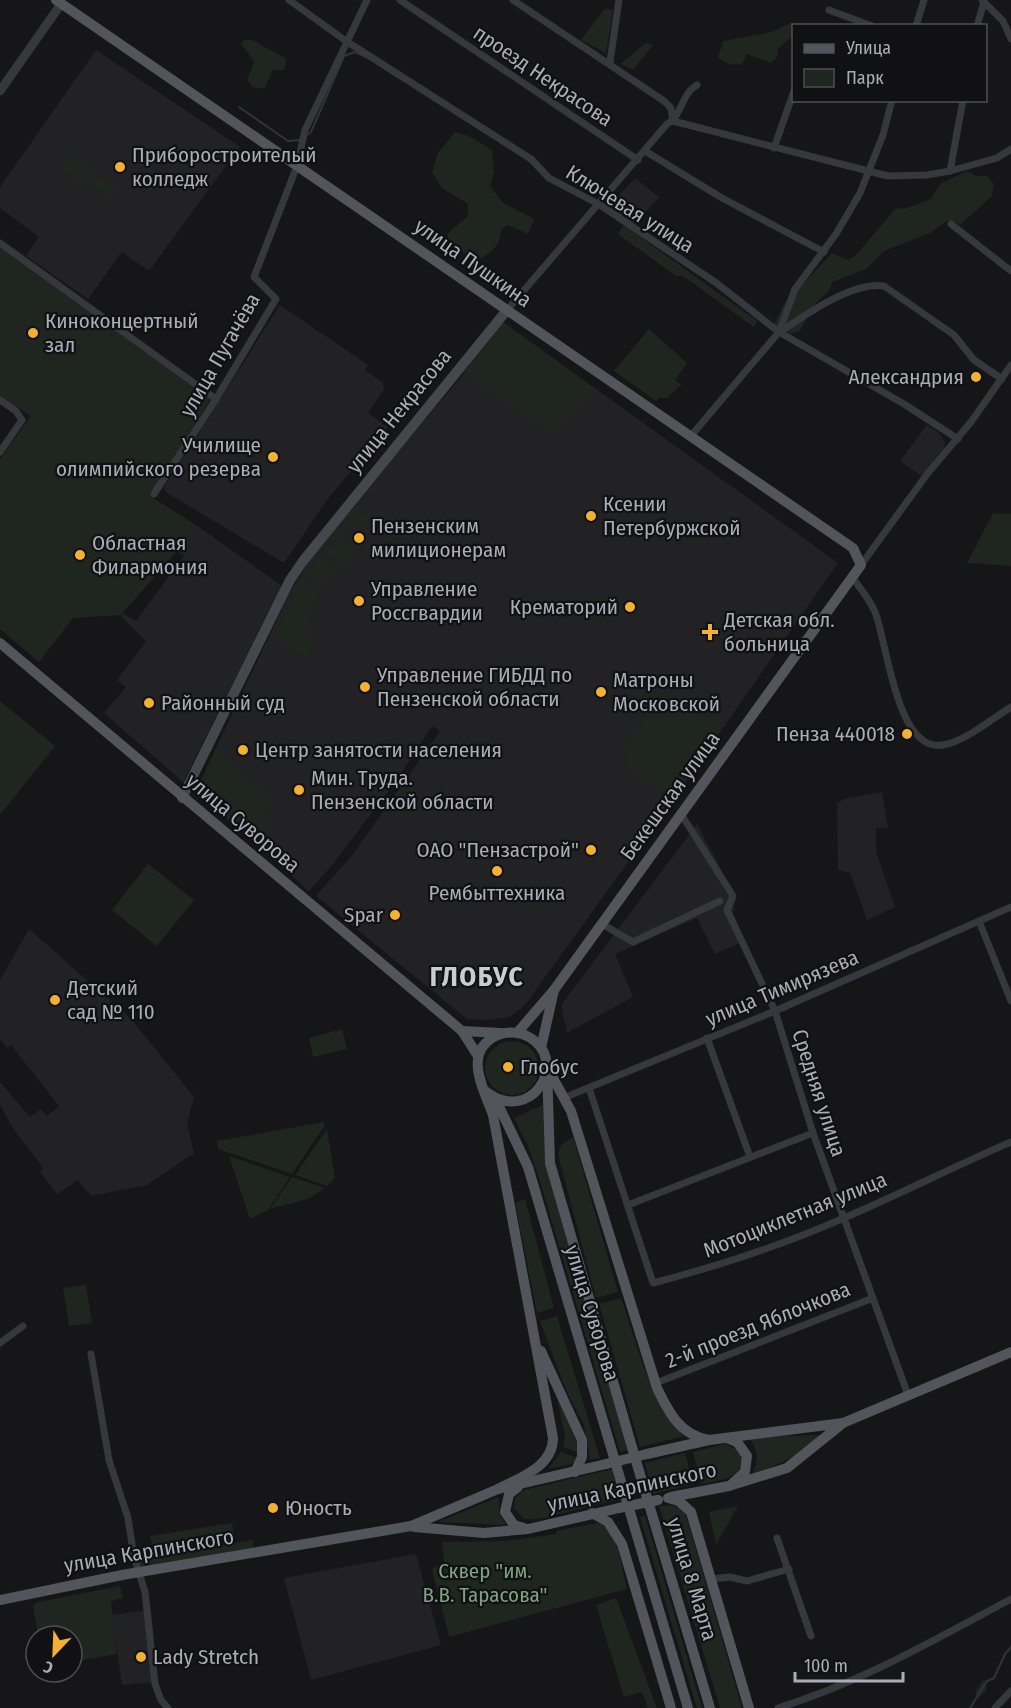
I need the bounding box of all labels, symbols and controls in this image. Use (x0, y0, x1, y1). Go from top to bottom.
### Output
street label: проезд Некрасова (468, 20, 618, 132)
legend (792, 24, 987, 102)
text: Улица (845, 37, 891, 59)
text: Парк (846, 67, 884, 89)
place label: Приборостроителый колледж (132, 142, 316, 192)
street label: Ключевая улица (561, 159, 699, 259)
marker: Приборостроителый колледж (113, 160, 127, 174)
street label: улица Пушкина (409, 213, 537, 313)
street label: улица Пугачёва (174, 288, 266, 422)
place label: Киноконцертный зал (45, 308, 199, 358)
marker: Киноконцертный зал (26, 326, 40, 340)
street label: улица Некрасова (341, 344, 457, 478)
place label: Александрия (848, 364, 964, 390)
marker: Александрия (969, 370, 983, 384)
place label: Училище олимпийского резерва (56, 432, 261, 482)
marker: Училище олимпийского резерва (266, 450, 280, 464)
place label: Ксении Петербуржской (603, 491, 741, 541)
marker: Ксении Петербуржской (584, 509, 598, 523)
place label: Пензенским милиционерам (371, 513, 506, 563)
place label: Областная Филармония (92, 530, 208, 580)
marker: Пензенским милиционерам (352, 531, 366, 545)
marker: Областная Филармония (73, 548, 87, 562)
place label: Управление Россгвардии (370, 576, 483, 626)
marker: Управление Россгвардии (352, 594, 366, 608)
place label: Крематорий (510, 594, 618, 620)
marker: Крематорий (623, 600, 637, 614)
place label: Детская обл. больница (723, 607, 835, 657)
marker: Детская обл. больница (701, 623, 719, 641)
place label: Управление ГИБДД по Пензенской области (376, 662, 572, 712)
place label: Матроны Московской (613, 667, 720, 717)
marker: Управление ГИБДД по Пензенской области (358, 680, 372, 694)
marker: Матроны Московской (594, 685, 608, 699)
place label: Районный суд (161, 690, 285, 716)
marker: Районный суд (142, 696, 156, 710)
place label: Пенза 440018 (776, 721, 895, 747)
street label: Бекешская улица (614, 726, 726, 866)
marker: Пенза 440018 (900, 727, 914, 741)
place label: Центр занятости населения (255, 737, 502, 763)
marker: Центр занятости населения (236, 743, 250, 757)
place label: Мин. Труда. Пензенской области (311, 765, 494, 815)
street label: улица Суворова (181, 768, 305, 878)
marker: Мин. Труда. Пензенской области (292, 783, 306, 797)
place label: ОАО "Пензастрой" (417, 837, 579, 863)
marker: ОАО "Пензастрой" (584, 843, 598, 857)
marker: Рембыттехника (490, 864, 504, 878)
place label: Рембыттехника (429, 880, 565, 906)
place label: Spar (344, 902, 384, 928)
marker: Spar (388, 908, 402, 922)
street label: улица Тимирязева (702, 944, 862, 1032)
district label: ГЛОБУС (430, 961, 524, 993)
place label: Детский сад № 110 (66, 975, 155, 1025)
marker: Детский сад № 110 (48, 993, 62, 1007)
street label: Средняя улица (786, 1026, 852, 1160)
place label: Глобус (520, 1054, 579, 1080)
marker: Глобус (501, 1060, 515, 1074)
street label: Мотоциклетная улица (700, 1166, 890, 1264)
street label: улица Суворова (559, 1242, 625, 1384)
street label: 2-й проезд Яблочкова (662, 1276, 854, 1374)
street label: улица Карпинского (545, 1456, 719, 1518)
place label: Юность (285, 1495, 352, 1521)
marker: Юность (266, 1501, 280, 1515)
street label: улица 8 Марта (661, 1514, 723, 1644)
street label: улица Карпинского (62, 1523, 236, 1579)
park label: Сквер "им. В.В. Тарасова" (422, 1558, 548, 1608)
north arrow (24, 1624, 84, 1684)
place label: Lady Stretch (153, 1644, 259, 1670)
scale bar (795, 1645, 903, 1683)
marker: Lady Stretch (134, 1650, 148, 1664)
text: 100 m (804, 1655, 848, 1677)
text: С (40, 1657, 56, 1678)

